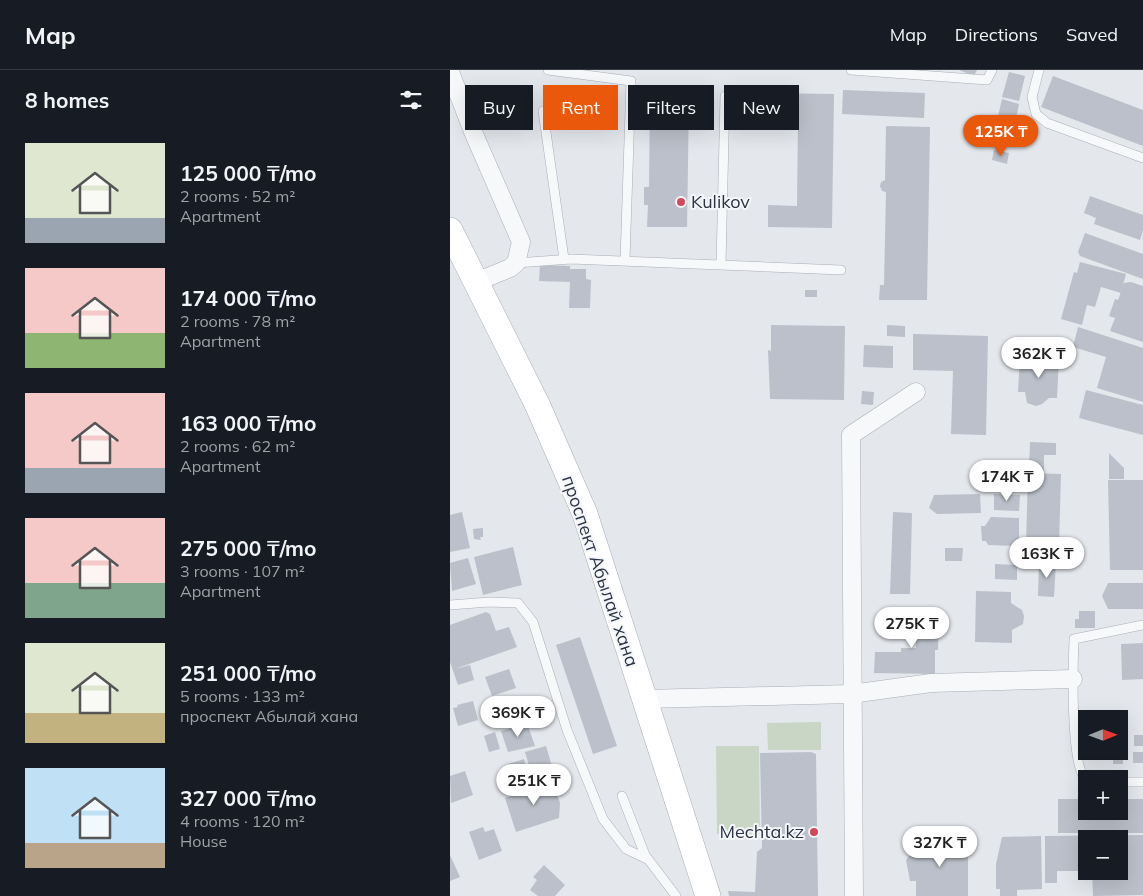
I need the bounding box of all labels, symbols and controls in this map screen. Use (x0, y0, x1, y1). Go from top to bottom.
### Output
text: Map (25, 20, 76, 50)
text: Map (890, 23, 927, 46)
text: Directions (955, 23, 1038, 46)
text: Saved (1066, 23, 1118, 46)
chip: Buy (465, 85, 533, 130)
chip: Rent (543, 85, 618, 130)
chip: Filters (628, 85, 714, 130)
chip: New (724, 85, 799, 130)
icon: filters (397, 86, 425, 114)
text: 8 homes (25, 87, 109, 113)
pin: 125K ₸ (960, 114, 1042, 157)
text: 125K ₸ (974, 121, 1028, 141)
text: 125 000 ₸/mo (180, 160, 316, 186)
icon: home (65, 163, 125, 223)
text: 2 rooms · 52 m² (180, 186, 295, 206)
place label: Kulikov (691, 190, 750, 213)
marker: Kulikov (675, 196, 687, 208)
text: Apartment (180, 206, 261, 226)
text: 174 000 ₸/mo (180, 285, 316, 311)
icon: home (65, 288, 125, 348)
text: 2 rooms · 78 m² (180, 311, 295, 331)
text: Apartment (180, 331, 261, 351)
pin: 362K ₸ (998, 336, 1080, 379)
text: 362K ₸ (1012, 343, 1066, 363)
text: 163 000 ₸/mo (180, 410, 316, 436)
icon: home (65, 413, 125, 473)
text: 2 rooms · 62 m² (180, 436, 295, 456)
text: Apartment (180, 456, 261, 476)
pin: 174K ₸ (966, 460, 1048, 502)
text: 174K ₸ (980, 466, 1034, 486)
street label: проспект Абылай хана (557, 472, 644, 669)
text: 275 000 ₸/mo (180, 535, 316, 561)
pin: 163K ₸ (1006, 536, 1088, 579)
icon: home (65, 538, 125, 598)
text: 163K ₸ (1020, 543, 1074, 563)
text: 3 rooms · 107 m² (180, 561, 305, 581)
text: Apartment (180, 581, 261, 601)
pin: 275K ₸ (871, 606, 953, 649)
text: 275K ₸ (885, 613, 939, 633)
text: 251 000 ₸/mo (180, 660, 316, 686)
icon: home (65, 663, 125, 723)
text: 5 rooms · 133 m² (180, 686, 305, 706)
pin: 369K ₸ (477, 696, 559, 738)
text: 369K ₸ (491, 702, 545, 722)
text: проспект Абылай хана (180, 706, 358, 726)
north arrow (1078, 710, 1128, 760)
map controls (1078, 710, 1128, 880)
pin: 251K ₸ (493, 764, 575, 806)
text: 251K ₸ (507, 770, 561, 790)
button: + (1078, 770, 1128, 820)
text: 327 000 ₸/mo (180, 785, 316, 811)
icon: home (65, 788, 125, 848)
text: 4 rooms · 120 m² (180, 811, 305, 831)
place label: Mechta.kz (720, 820, 804, 843)
marker: Mechta.kz (808, 826, 820, 838)
pin: 327K ₸ (899, 826, 981, 868)
button: − (1078, 830, 1128, 880)
text: House (180, 831, 227, 851)
text: 327K ₸ (913, 832, 967, 852)

